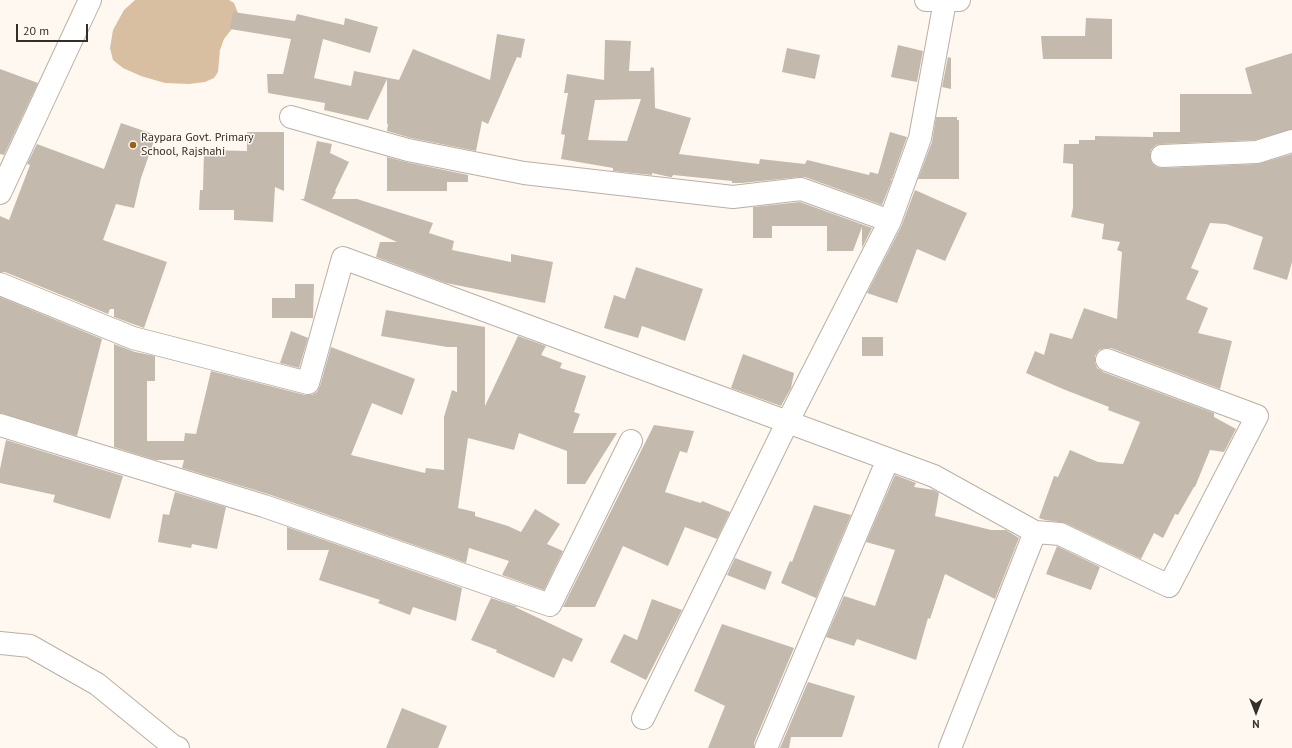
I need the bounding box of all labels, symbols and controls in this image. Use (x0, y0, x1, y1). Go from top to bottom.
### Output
scale bar (18, 16, 90, 42)
text: 20 m (23, 23, 49, 38)
place label: Raypara Govt. Primary School, Rajshahi (141, 131, 254, 159)
marker: Raypara Govt. Primary School, Rajshahi (128, 140, 138, 150)
north arrow (1236, 692, 1276, 732)
text: N (1252, 717, 1260, 731)

